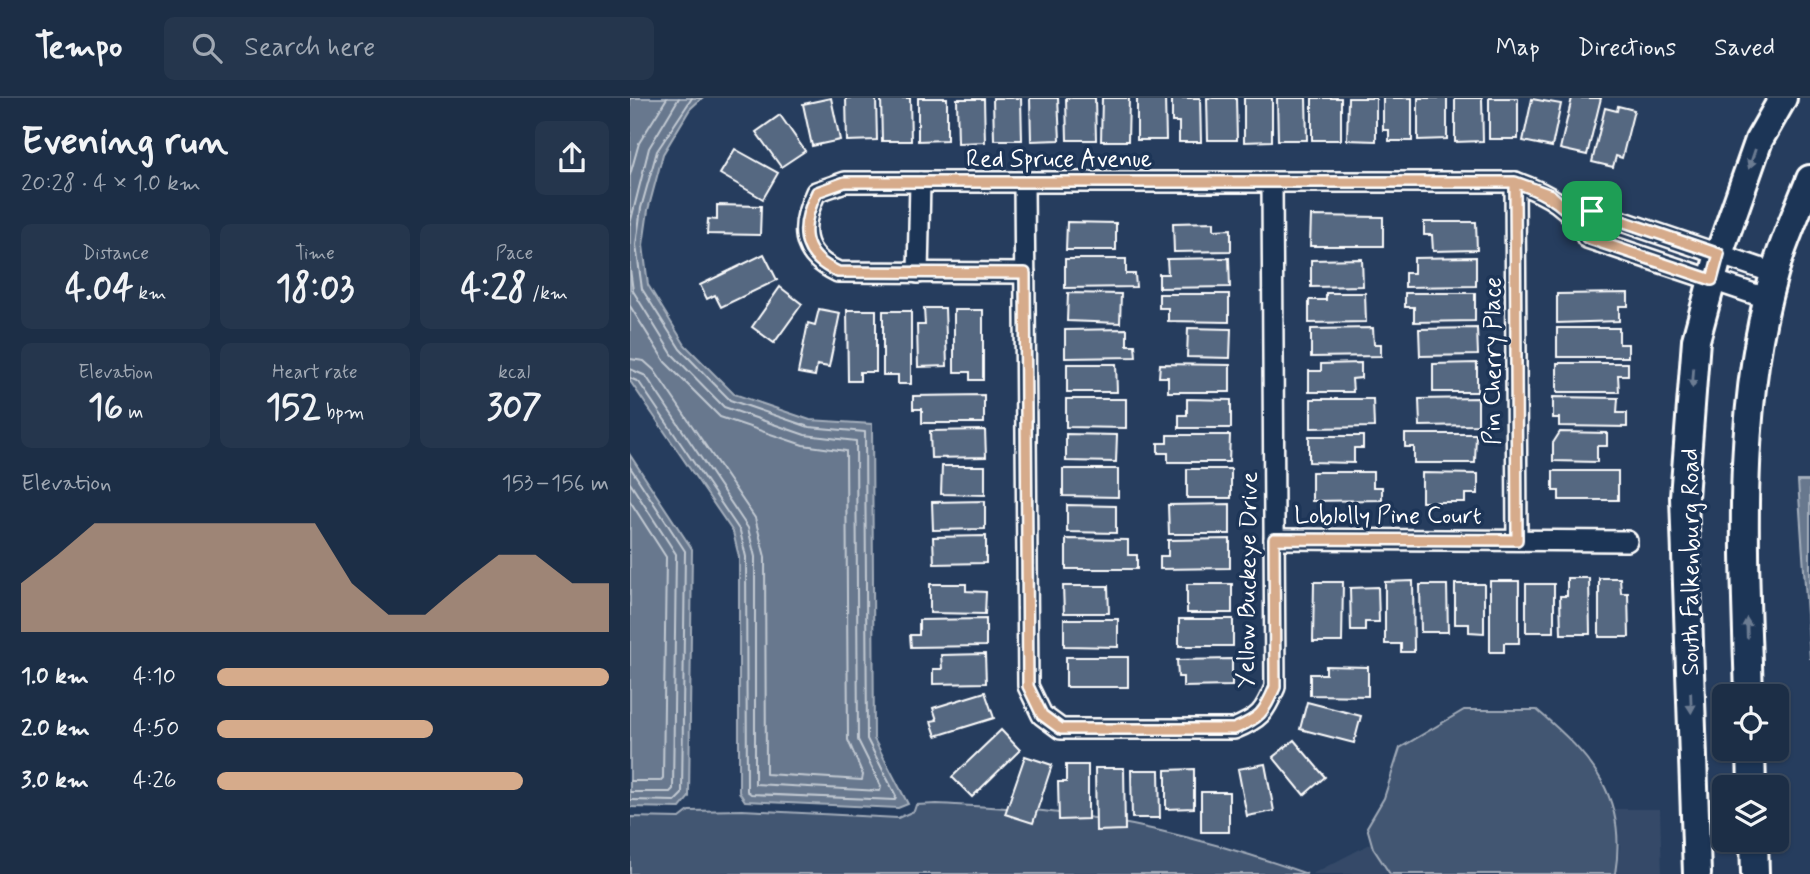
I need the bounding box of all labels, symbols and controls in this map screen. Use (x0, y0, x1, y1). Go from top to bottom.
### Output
search box (164, 17, 654, 80)
text: Tempo (35, 26, 122, 70)
icon: search (188, 29, 226, 67)
text: Search here (244, 31, 375, 65)
text: Map (1496, 33, 1540, 64)
text: Directions (1578, 33, 1676, 64)
text: Saved (1714, 33, 1775, 64)
text: Evening run (21, 118, 228, 167)
button: share (535, 121, 609, 195)
street label: Red Spruce Avenue (966, 144, 1152, 175)
one-way arrow (1746, 148, 1757, 169)
text: 20:28 · 4 × 1.0 km (21, 169, 201, 199)
pin (1562, 181, 1622, 241)
icon: arrive (1573, 192, 1611, 230)
text: Distance (82, 241, 149, 266)
text: Time (295, 241, 335, 266)
text: Pace (495, 241, 533, 266)
text: 4.04 (65, 266, 133, 312)
text: 18:03 (276, 266, 354, 312)
text: 4:28 (461, 266, 527, 312)
street label: Pin Cherry Place (1478, 277, 1509, 445)
text: km (133, 281, 166, 306)
text: /km (527, 281, 568, 306)
text: Elevation (78, 360, 153, 385)
text: Heart rate (272, 360, 358, 385)
text: kcal (498, 360, 530, 385)
one-way arrow (1687, 367, 1698, 389)
text: 16 (88, 385, 123, 431)
text: 152 (266, 385, 321, 431)
text: 307 (487, 385, 542, 431)
text: m (123, 400, 143, 425)
text: bpm (321, 400, 364, 425)
street label: South Falkenburg Road (1676, 448, 1707, 676)
text: Elevation (21, 469, 112, 499)
text: 153–156 m (501, 469, 609, 499)
street label: Yellow Buckeye Drive (1231, 471, 1266, 689)
street label: Loblolly Pine Court (1294, 501, 1482, 532)
one-way arrow (1741, 617, 1753, 639)
text: 1.0 km (21, 662, 89, 692)
text: 4:10 (133, 662, 176, 692)
map controls (1712, 684, 1789, 852)
button: locate (1712, 684, 1789, 761)
one-way arrow (1685, 692, 1697, 714)
text: 2.0 km (21, 714, 90, 744)
text: 4:50 (133, 714, 179, 744)
text: 3.0 km (21, 766, 89, 796)
text: 4:26 (133, 766, 177, 796)
button: layers (1712, 775, 1789, 852)

